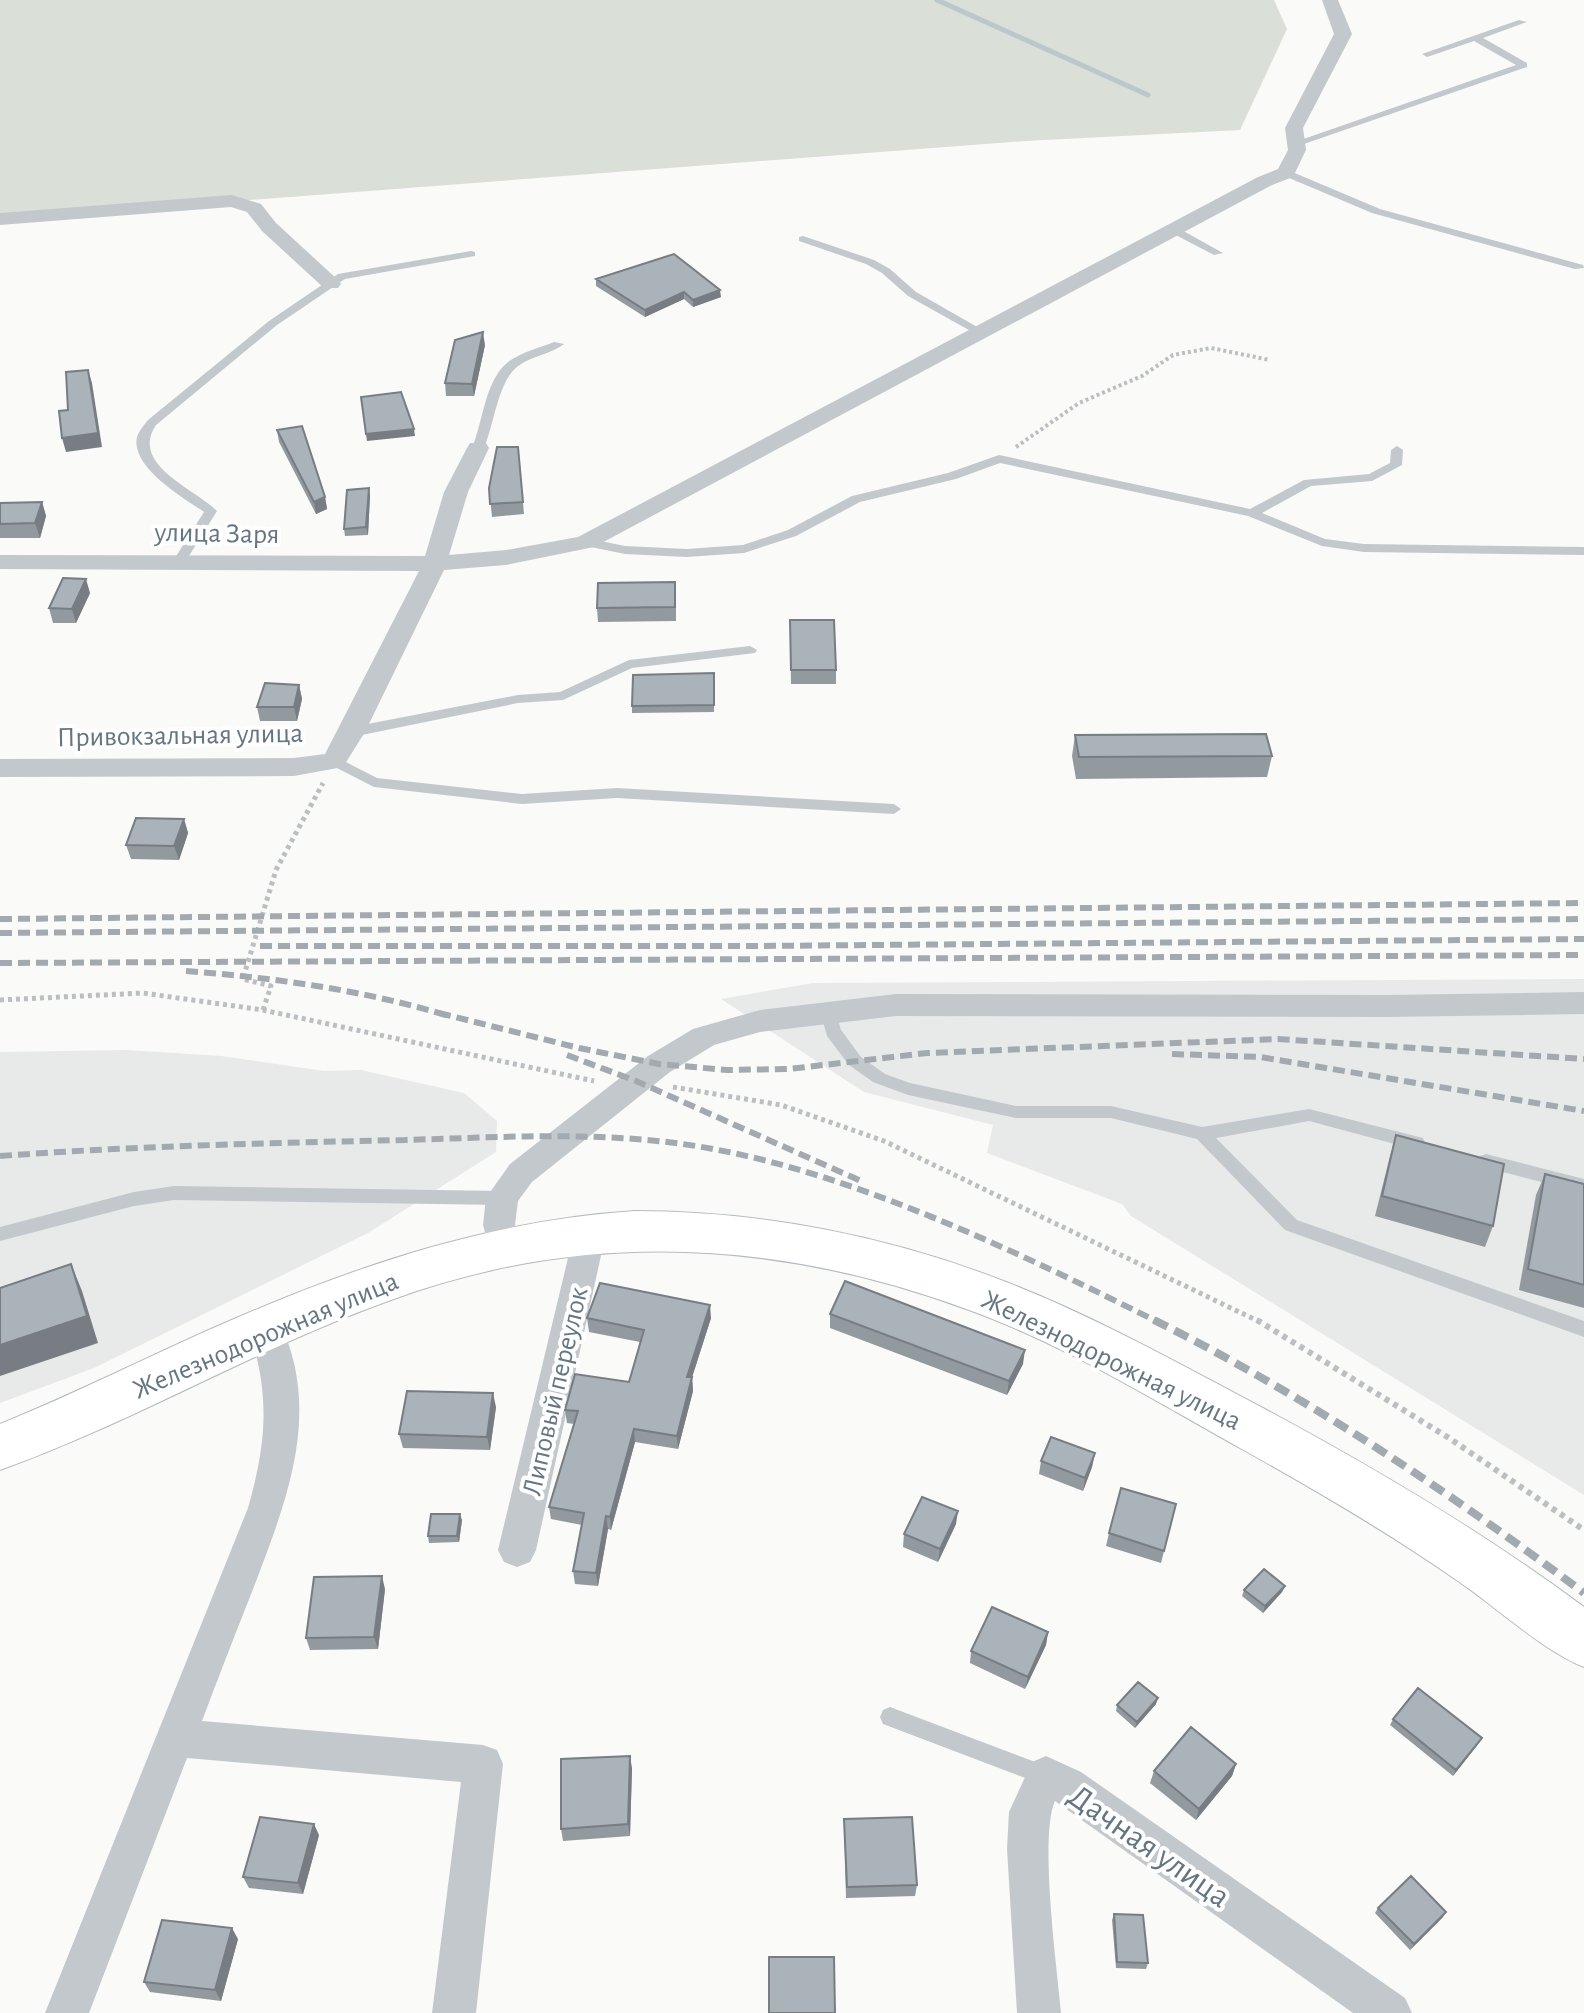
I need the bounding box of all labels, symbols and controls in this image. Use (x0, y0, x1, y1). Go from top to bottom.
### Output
street label: улица Заря (153, 519, 280, 549)
street label: Привокзальная улица (57, 720, 304, 752)
street label: Железнодорожная улица (129, 1267, 403, 1404)
street label: Липовый переулок (518, 1284, 594, 1498)
street label: Железнодорожная улица (977, 1286, 1246, 1436)
street label: Дачная улица (1062, 1779, 1236, 1915)

